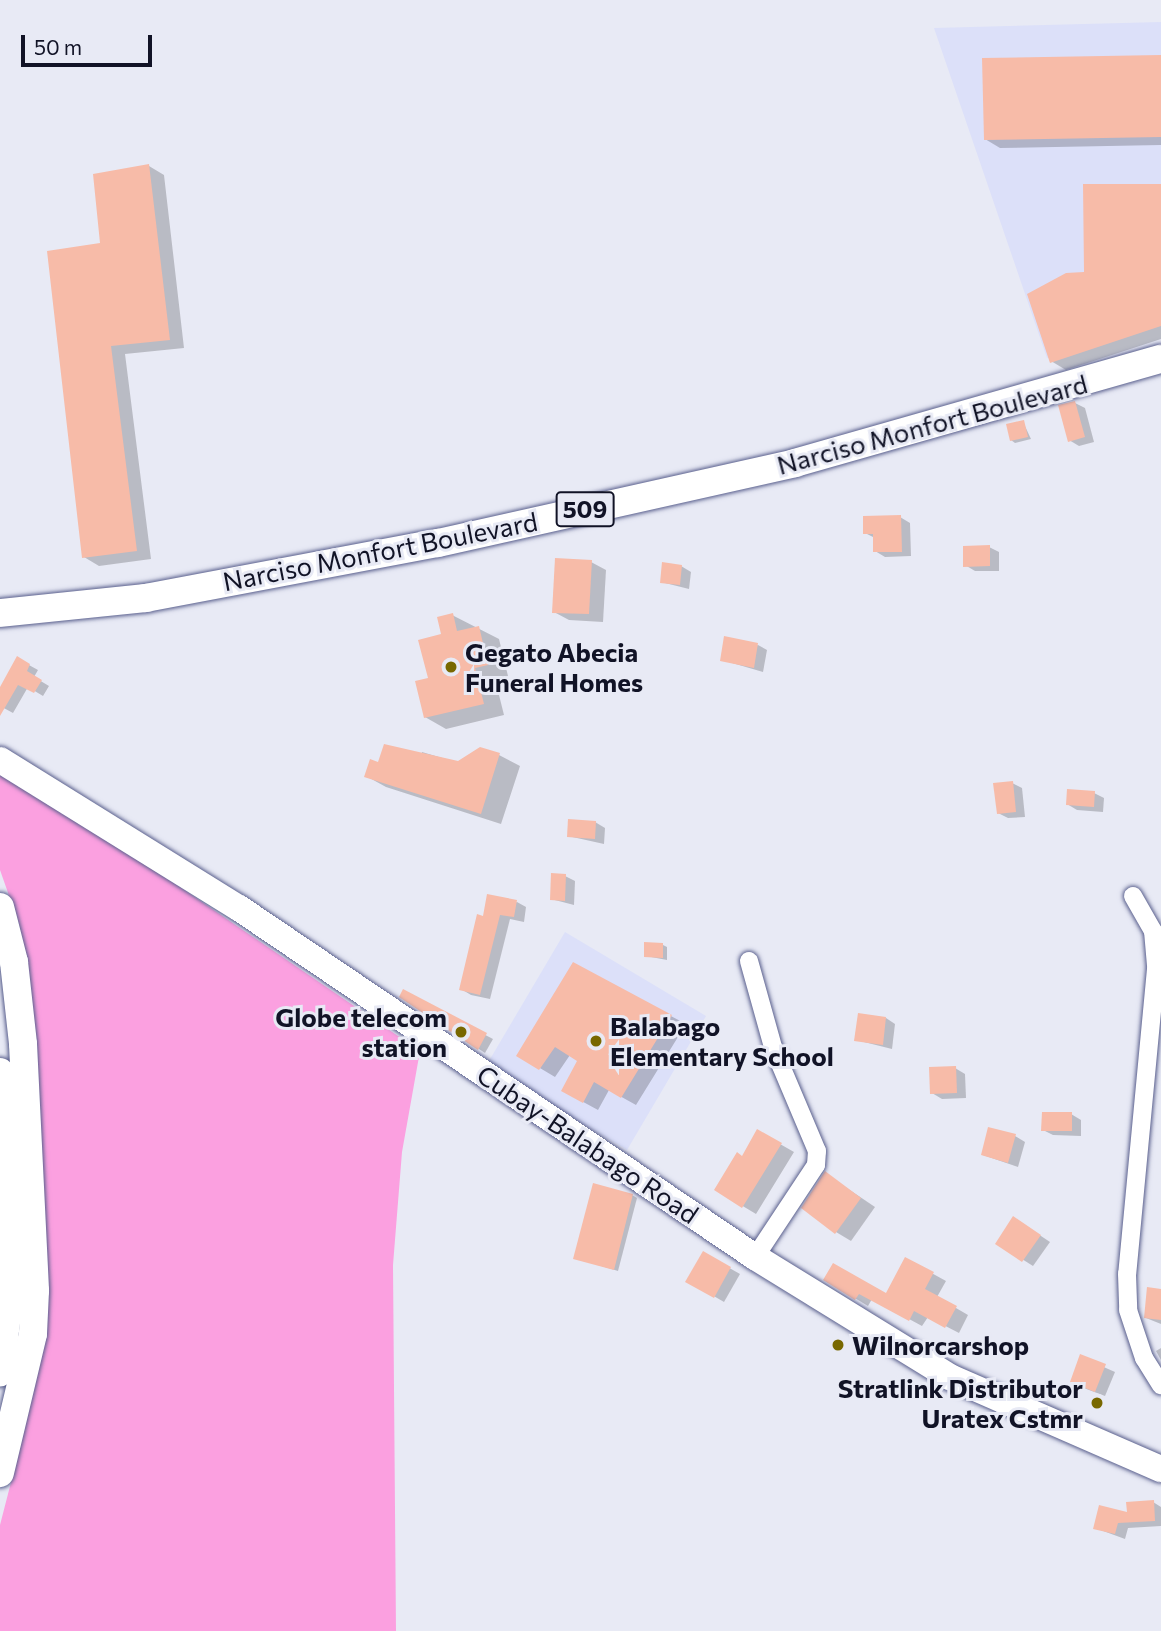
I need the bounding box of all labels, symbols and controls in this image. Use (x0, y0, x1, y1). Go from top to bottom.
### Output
scale bar (24, 21, 156, 65)
text: 50 m (34, 34, 82, 59)
street label: Narciso Monfort Boulevard (773, 368, 1091, 480)
road number: 509 (555, 488, 615, 530)
street label: Narciso Monfort Boulevard (220, 505, 540, 597)
place label: Gegato Abecia Funeral Homes (465, 636, 643, 698)
marker: Gegato Abecia Funeral Homes (443, 659, 459, 675)
place label: Globe telecom station (275, 1001, 447, 1062)
place label: Balabago Elementary School (610, 1010, 834, 1072)
marker: Globe telecom station (453, 1024, 469, 1040)
marker: Balabago Elementary School (588, 1033, 604, 1049)
street label: Cubay-Balabago Road (471, 1058, 705, 1230)
place label: Wilnorcarshop (852, 1329, 1029, 1361)
marker: Wilnorcarshop (830, 1337, 846, 1353)
place label: Stratlink Distributor Uratex Cstmr (838, 1372, 1083, 1434)
marker: Stratlink Distributor Uratex Cstmr (1089, 1395, 1105, 1411)

